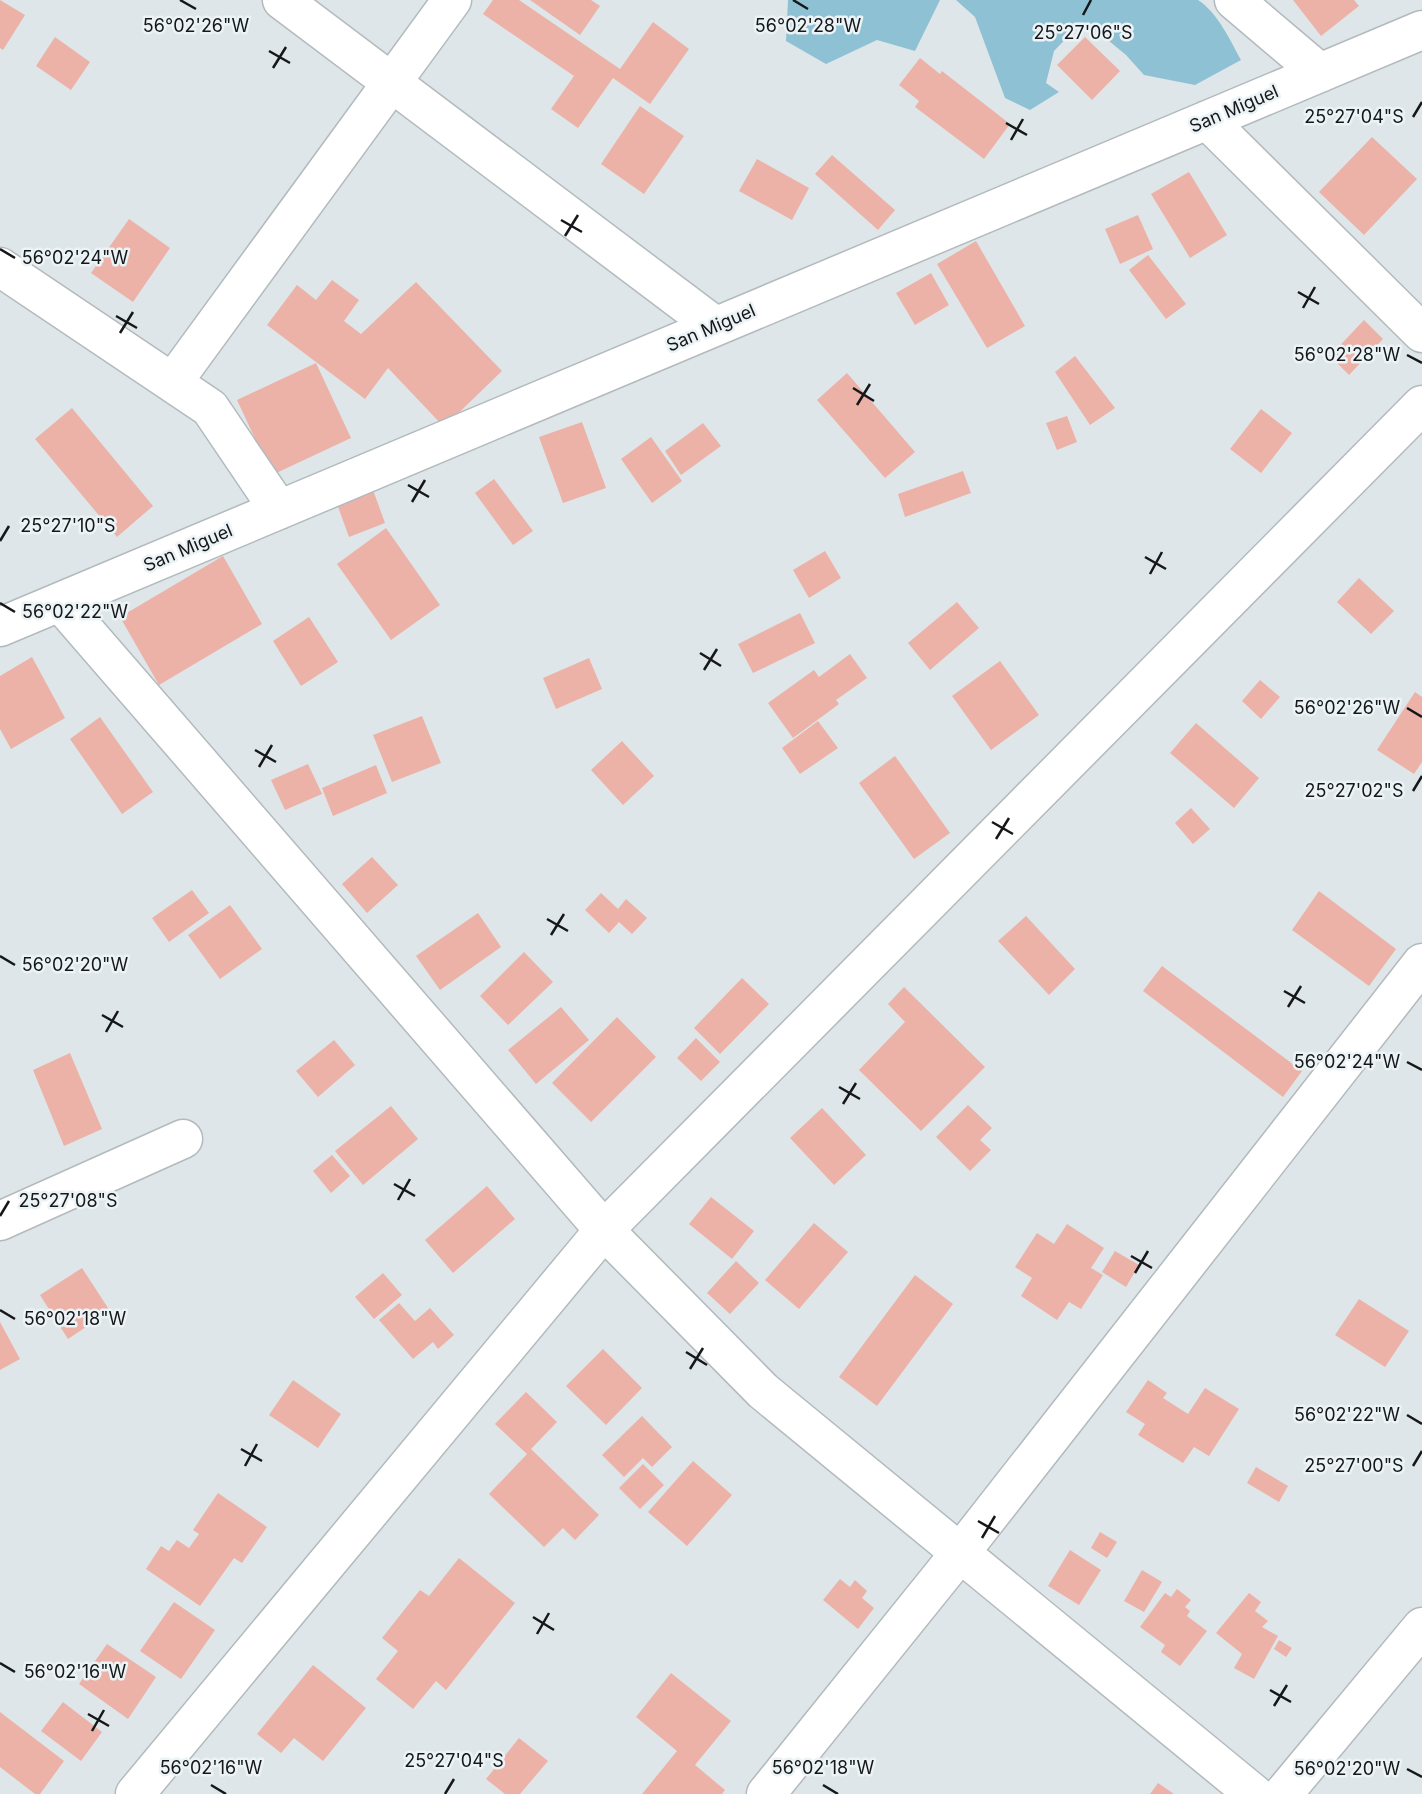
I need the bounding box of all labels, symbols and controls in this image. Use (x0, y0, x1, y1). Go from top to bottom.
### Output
text: 56°02'26"W (143, 15, 249, 36)
text: 56°02'28"W (755, 15, 861, 36)
text: 25°27'06"S (1033, 22, 1133, 43)
street label: San Miguel (1186, 80, 1281, 137)
text: 25°27'04"S (1304, 106, 1404, 127)
text: 56°02'24"W (22, 247, 129, 268)
street label: San Miguel (663, 299, 758, 356)
text: 56°02'28"W (1294, 344, 1400, 365)
text: 25°27'10"S (20, 515, 116, 536)
street label: San Miguel (140, 519, 235, 576)
text: 56°02'22"W (22, 601, 128, 622)
text: 56°02'26"W (1294, 697, 1400, 718)
text: 25°27'02"S (1305, 780, 1403, 801)
text: 56°02'20"W (22, 954, 129, 975)
text: 56°02'24"W (1294, 1051, 1401, 1072)
text: 25°27'08"S (18, 1190, 118, 1211)
text: 56°02'18"W (24, 1308, 127, 1329)
text: 56°02'22"W (1294, 1404, 1400, 1425)
text: 25°27'00"S (1304, 1455, 1404, 1476)
text: 56°02'16"W (24, 1661, 127, 1682)
text: 25°27'04"S (404, 1750, 504, 1771)
text: 56°02'16"W (160, 1757, 263, 1778)
text: 56°02'18"W (772, 1757, 875, 1778)
text: 56°02'20"W (1294, 1758, 1401, 1779)

